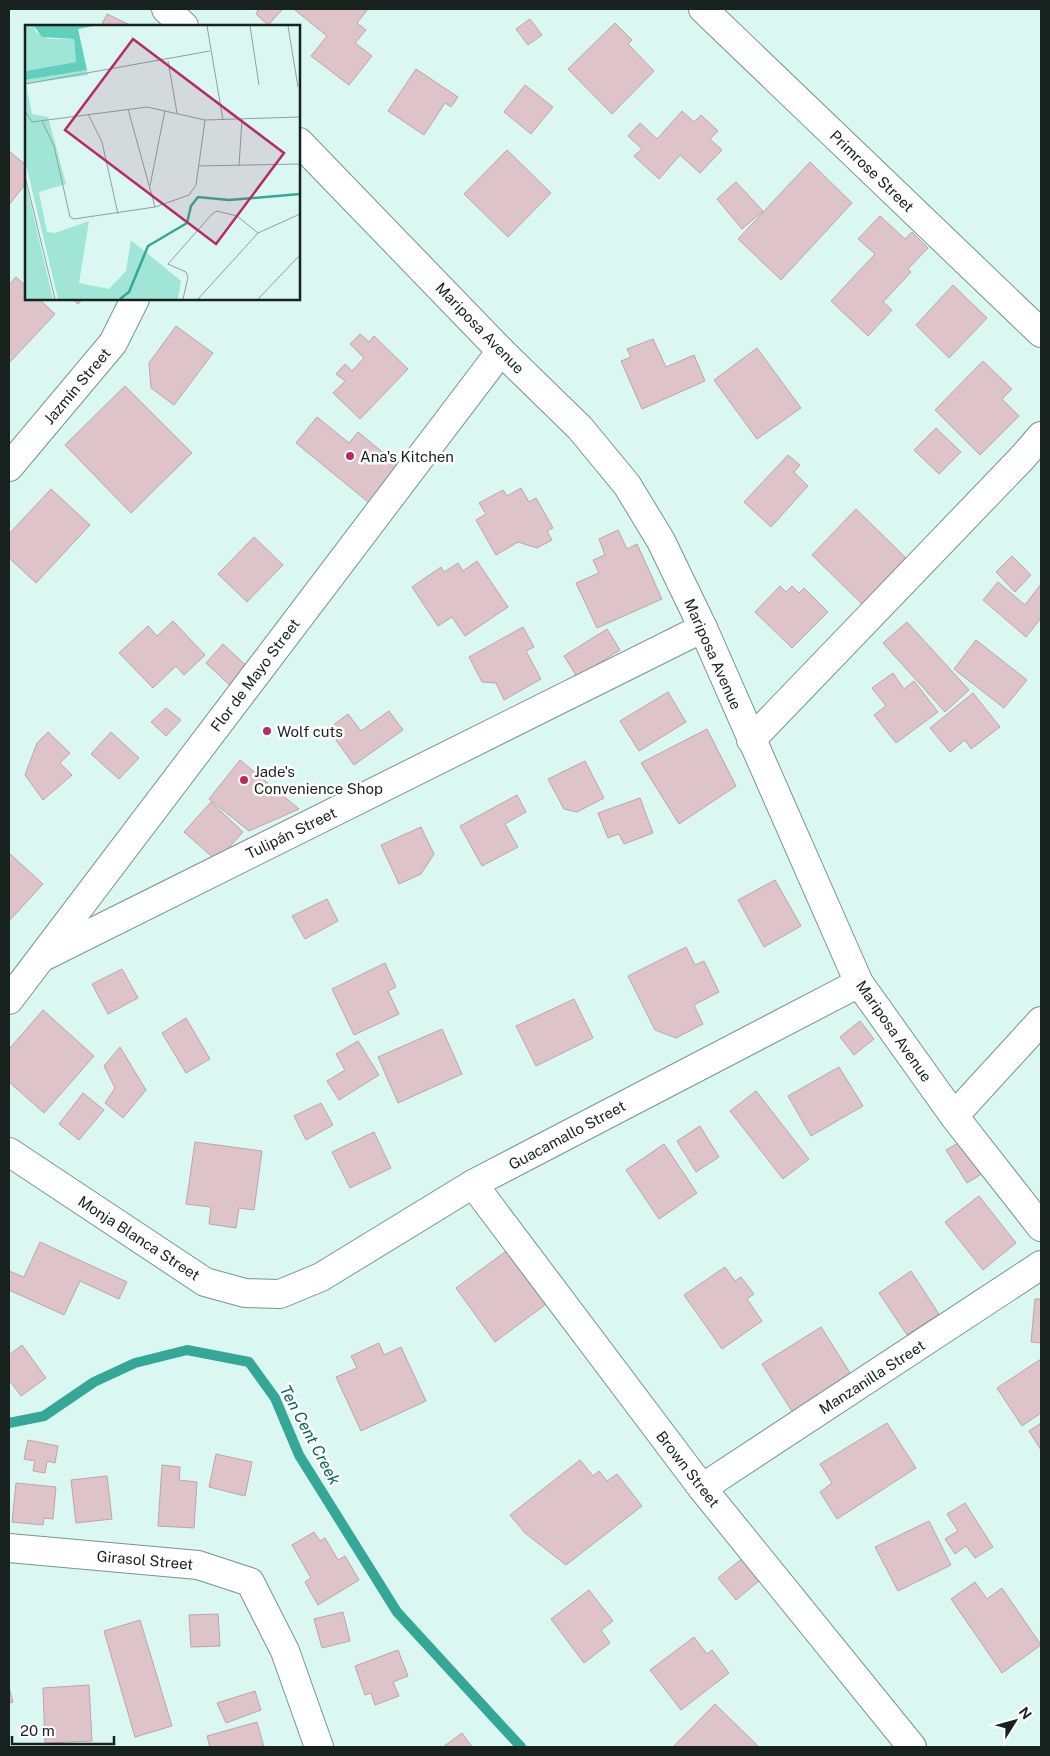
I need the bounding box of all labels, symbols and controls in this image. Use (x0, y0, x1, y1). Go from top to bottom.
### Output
inset map (25, 25, 300, 300)
street label: Primrose Street (827, 127, 918, 215)
street label: Mariposa Avenue (432, 279, 528, 377)
street label: Jazmín Street (40, 344, 114, 428)
place label: Ana's Kitchen (360, 448, 454, 465)
marker: Ana's Kitchen (344, 450, 356, 462)
street label: Mariposa Avenue (681, 596, 745, 712)
street label: Flor de Mayo Street (207, 615, 303, 735)
place label: Wolf cuts (277, 723, 343, 740)
marker: Wolf cuts (261, 725, 273, 737)
place label: Jade's Convenience Shop (254, 763, 383, 797)
marker: Jade's Convenience Shop (238, 774, 250, 786)
street label: Tulipán Street (243, 804, 339, 862)
street label: Mariposa Avenue (853, 977, 935, 1085)
street label: Guacamallo Street (506, 1097, 628, 1173)
street label: Monja Blanca Street (75, 1192, 203, 1284)
street label: Manzanilla Street (816, 1336, 928, 1418)
water label: Ten Cent Creek (276, 1382, 344, 1488)
street label: Brown Street (653, 1428, 723, 1511)
street label: Girasol Street (96, 1547, 194, 1573)
north arrow (990, 1696, 1040, 1746)
text: N (1016, 1704, 1035, 1722)
scale bar (12, 1714, 115, 1746)
text: 20 m (20, 1722, 55, 1739)

